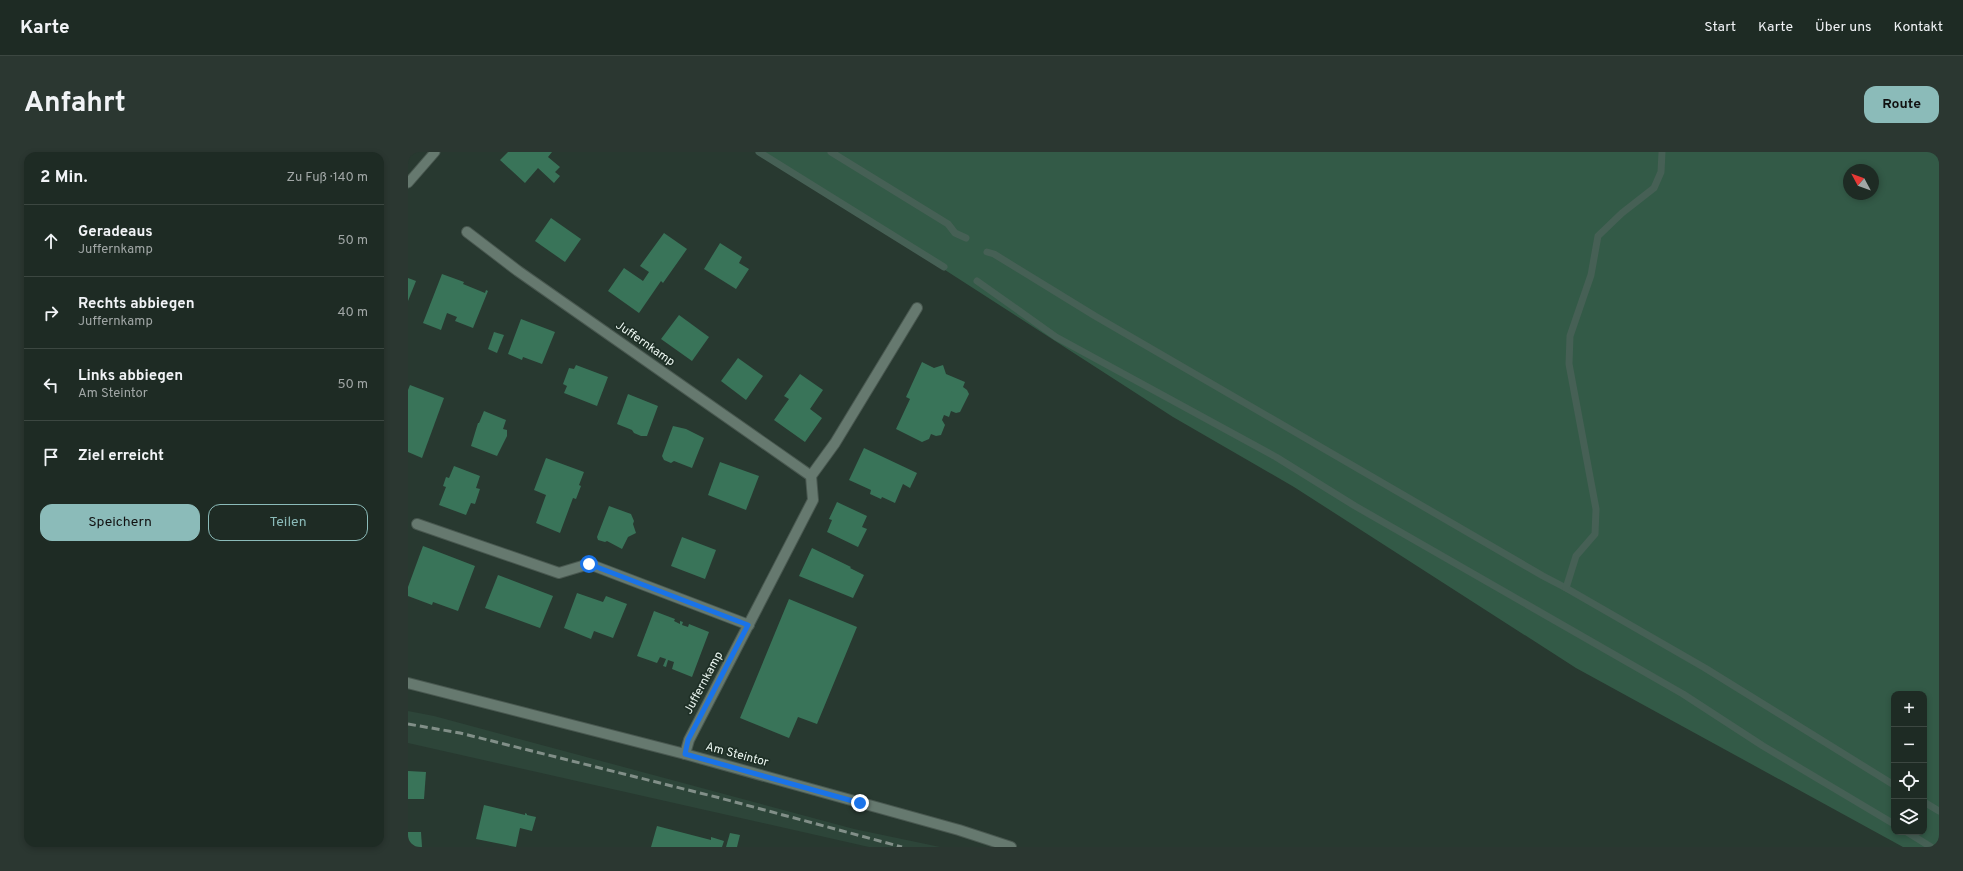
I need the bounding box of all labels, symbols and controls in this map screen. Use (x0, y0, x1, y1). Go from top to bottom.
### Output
text: Karte (20, 16, 70, 40)
text: Start (1704, 19, 1736, 36)
text: Karte (1758, 19, 1793, 36)
text: Über uns (1815, 19, 1872, 36)
text: Kontakt (1894, 19, 1943, 36)
text: Anfahrt (24, 86, 126, 122)
button: Route (1864, 86, 1939, 123)
north arrow (1843, 164, 1879, 200)
text: 2 Min. (40, 167, 88, 189)
text: Zu Fuß · 140 m (287, 170, 368, 186)
text: Geradeaus (78, 223, 153, 242)
icon: ahead (40, 230, 62, 252)
text: 50 m (338, 233, 368, 249)
text: Juffernkamp (78, 242, 153, 258)
text: Rechts abbiegen (78, 295, 195, 314)
icon: right (40, 302, 62, 324)
text: 40 m (338, 305, 368, 321)
text: Juffernkamp (78, 314, 153, 330)
street label: Juffernkamp (612, 318, 678, 370)
text: Links abbiegen (78, 367, 183, 386)
icon: left (40, 374, 62, 396)
text: 50 m (338, 377, 368, 393)
text: Am Steintor (78, 386, 148, 402)
icon: arrive (40, 446, 62, 468)
text: Ziel erreicht (78, 447, 164, 466)
button: Speichern (40, 504, 200, 541)
button: Teilen (208, 504, 368, 541)
route start (580, 555, 598, 573)
street label: Juffernkamp (681, 649, 727, 717)
map controls (1891, 691, 1927, 835)
button: + (1891, 691, 1927, 727)
button: − (1891, 727, 1927, 763)
street label: Am Steintor (704, 739, 770, 771)
button: locate (1891, 763, 1927, 799)
route end (851, 794, 869, 812)
button: layers (1891, 799, 1927, 835)

